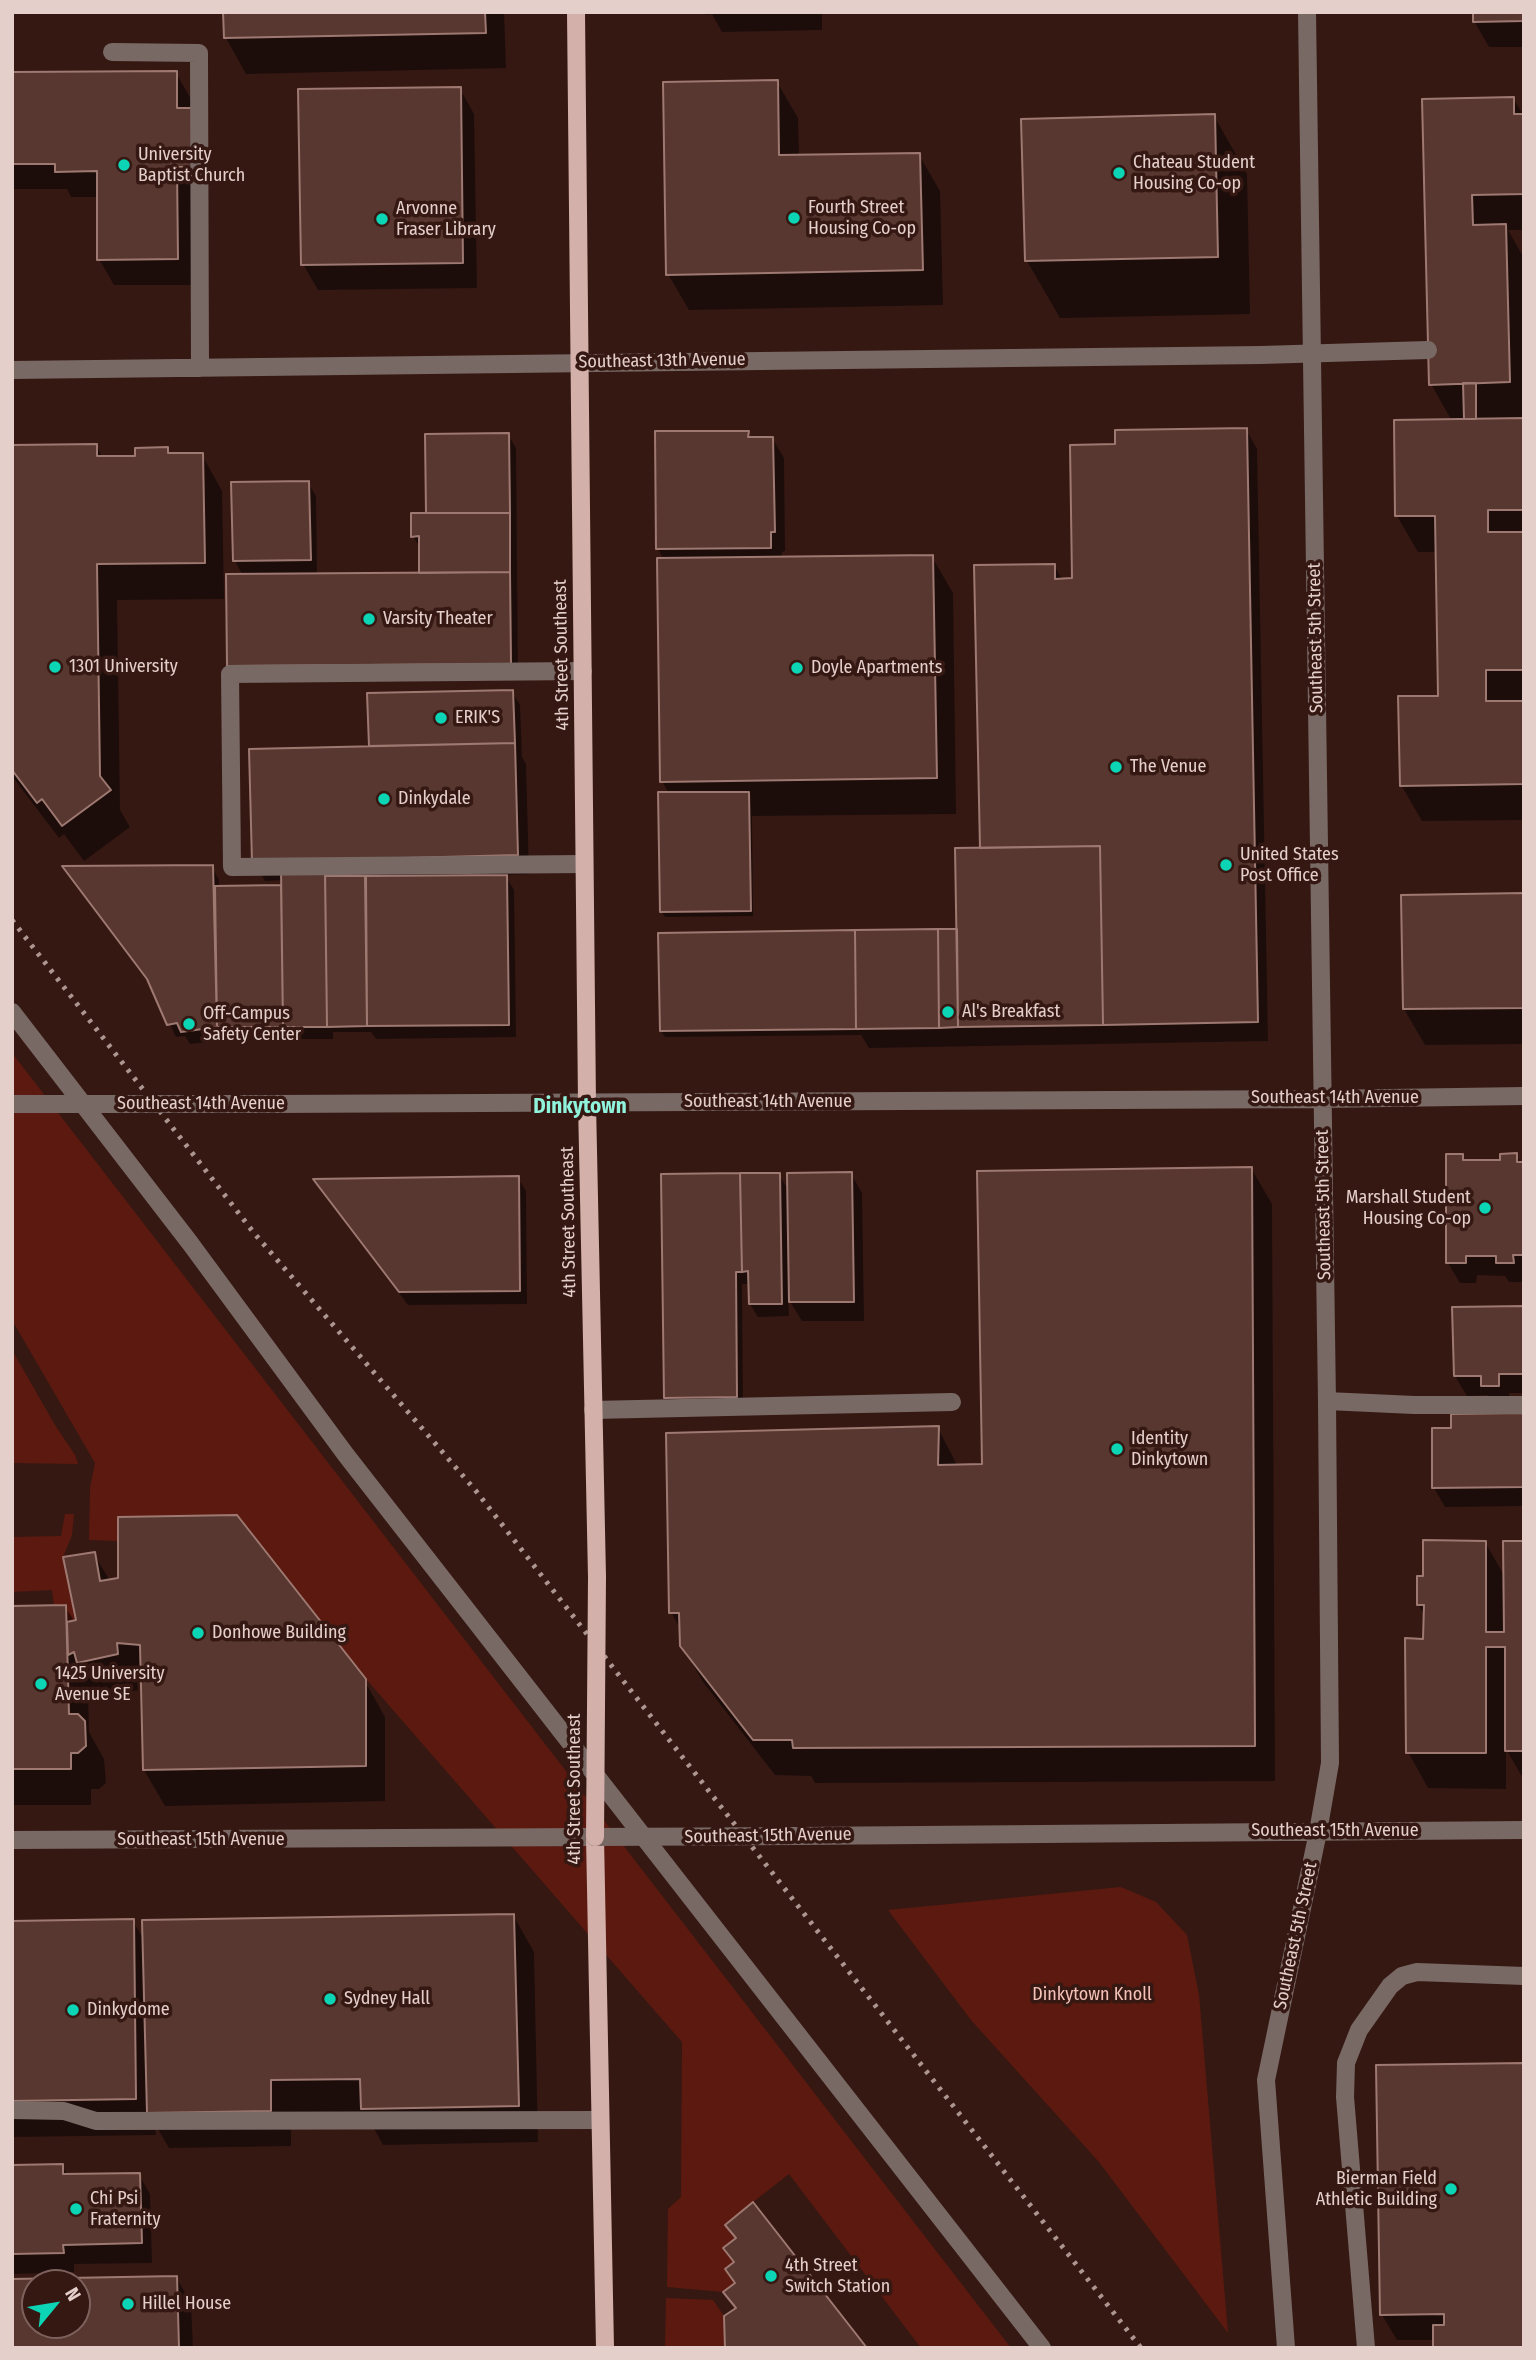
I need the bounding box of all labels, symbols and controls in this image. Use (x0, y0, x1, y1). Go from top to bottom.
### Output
place label: University Baptist Church (138, 144, 245, 186)
place label: Chateau Student Housing Co-op (1133, 152, 1255, 194)
marker: University Baptist Church (116, 157, 132, 173)
marker: Chateau Student Housing Co-op (1111, 165, 1127, 181)
place label: Fourth Street Housing Co-op (808, 197, 916, 240)
place label: Arvonne Fraser Library (396, 198, 496, 241)
marker: Fourth Street Housing Co-op (786, 210, 802, 226)
marker: Arvonne Fraser Library (374, 211, 390, 227)
street label: Southeast 13th Avenue (578, 349, 746, 373)
street label: Southeast 5th Street (1304, 563, 1328, 713)
street label: 4th Street Southeast (550, 579, 574, 731)
place label: Varsity Theater (383, 608, 493, 630)
marker: Varsity Theater (361, 611, 377, 627)
place label: 1301 University (69, 656, 178, 678)
place label: Doyle Apartments (811, 657, 942, 679)
marker: 1301 University (47, 659, 63, 675)
marker: Doyle Apartments (789, 660, 805, 676)
place label: ERIK'S (455, 707, 500, 729)
marker: ERIK'S (433, 710, 449, 726)
place label: The Venue (1130, 756, 1206, 778)
marker: The Venue (1108, 759, 1124, 775)
place label: Dinkydale (398, 788, 471, 810)
marker: Dinkydale (376, 791, 392, 807)
place label: United States Post Office (1240, 844, 1339, 886)
marker: United States Post Office (1218, 857, 1234, 873)
place label: Al's Breakfast (962, 1001, 1060, 1023)
place label: Off-Campus Safety Center (203, 1003, 301, 1046)
marker: Al's Breakfast (940, 1004, 956, 1020)
marker: Off-Campus Safety Center (181, 1016, 197, 1032)
street label: Southeast 14th Avenue (1251, 1087, 1419, 1109)
street label: Southeast 14th Avenue (684, 1091, 852, 1113)
street label: Southeast 14th Avenue (117, 1093, 285, 1115)
district label: Dinkytown (533, 1094, 627, 1120)
street label: Southeast 5th Street (1312, 1130, 1336, 1280)
street label: 4th Street Southeast (557, 1146, 581, 1298)
place label: Marshall Student Housing Co-op (1346, 1187, 1471, 1230)
marker: Marshall Student Housing Co-op (1477, 1200, 1493, 1216)
place label: Identity Dinkytown (1131, 1428, 1208, 1470)
marker: Identity Dinkytown (1109, 1441, 1125, 1457)
place label: Donhowe Building (212, 1622, 346, 1644)
marker: Donhowe Building (190, 1625, 206, 1641)
place label: 1425 University Avenue SE (55, 1663, 164, 1706)
marker: 1425 University Avenue SE (33, 1676, 49, 1692)
street label: 4th Street Southeast (564, 1714, 586, 1864)
street label: Southeast 15th Avenue (1251, 1820, 1419, 1842)
street label: Southeast 15th Avenue (684, 1824, 852, 1848)
street label: Southeast 15th Avenue (117, 1829, 285, 1851)
street label: Southeast 5th Street (1270, 1860, 1322, 2012)
park label: Dinkytown Knoll (1032, 1984, 1152, 2006)
place label: Sydney Hall (344, 1988, 430, 2010)
marker: Sydney Hall (322, 1991, 338, 2007)
place label: Dinkydome (87, 1999, 170, 2021)
marker: Dinkydome (65, 2002, 81, 2018)
place label: Bierman Field Athletic Building (1316, 2168, 1437, 2210)
marker: Bierman Field Athletic Building (1443, 2181, 1459, 2197)
place label: Chi Psi Fraternity (90, 2188, 160, 2230)
marker: Chi Psi Fraternity (68, 2201, 84, 2217)
place label: 4th Street Switch Station (785, 2255, 890, 2298)
marker: 4th Street Switch Station (763, 2268, 779, 2284)
north arrow (21, 2269, 91, 2339)
text: N (60, 2284, 86, 2305)
place label: Hillel House (142, 2293, 231, 2315)
marker: Hillel House (120, 2296, 136, 2312)

